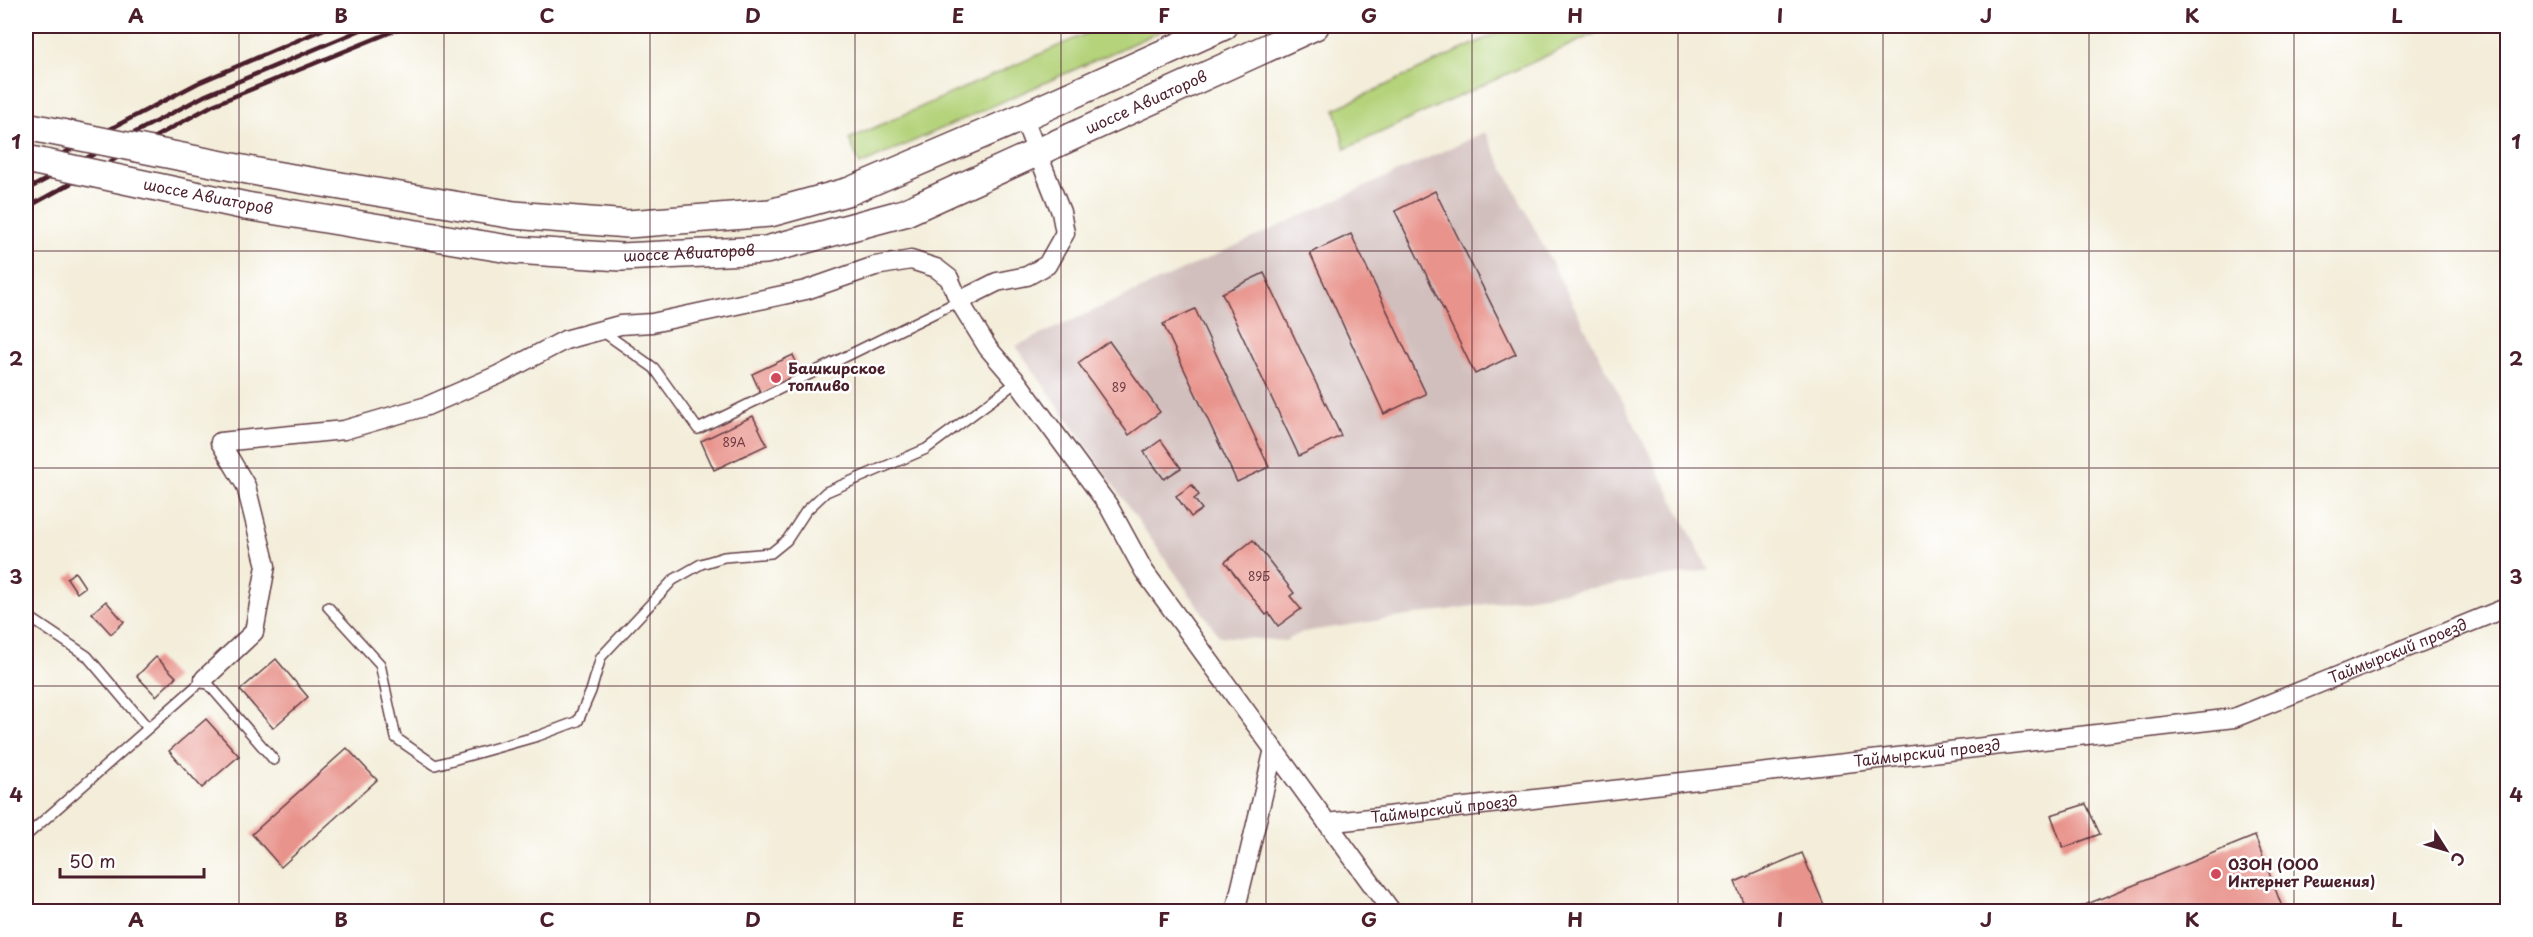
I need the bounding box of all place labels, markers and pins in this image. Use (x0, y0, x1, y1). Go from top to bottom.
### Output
place label: Башкирское топливо (788, 356, 886, 396)
marker: Башкирское топливо (769, 371, 783, 385)
place label: ОЗОН (ООО Интернет Решения) (2228, 852, 2375, 892)
marker: ОЗОН (ООО Интернет Решения) (2209, 867, 2223, 881)

